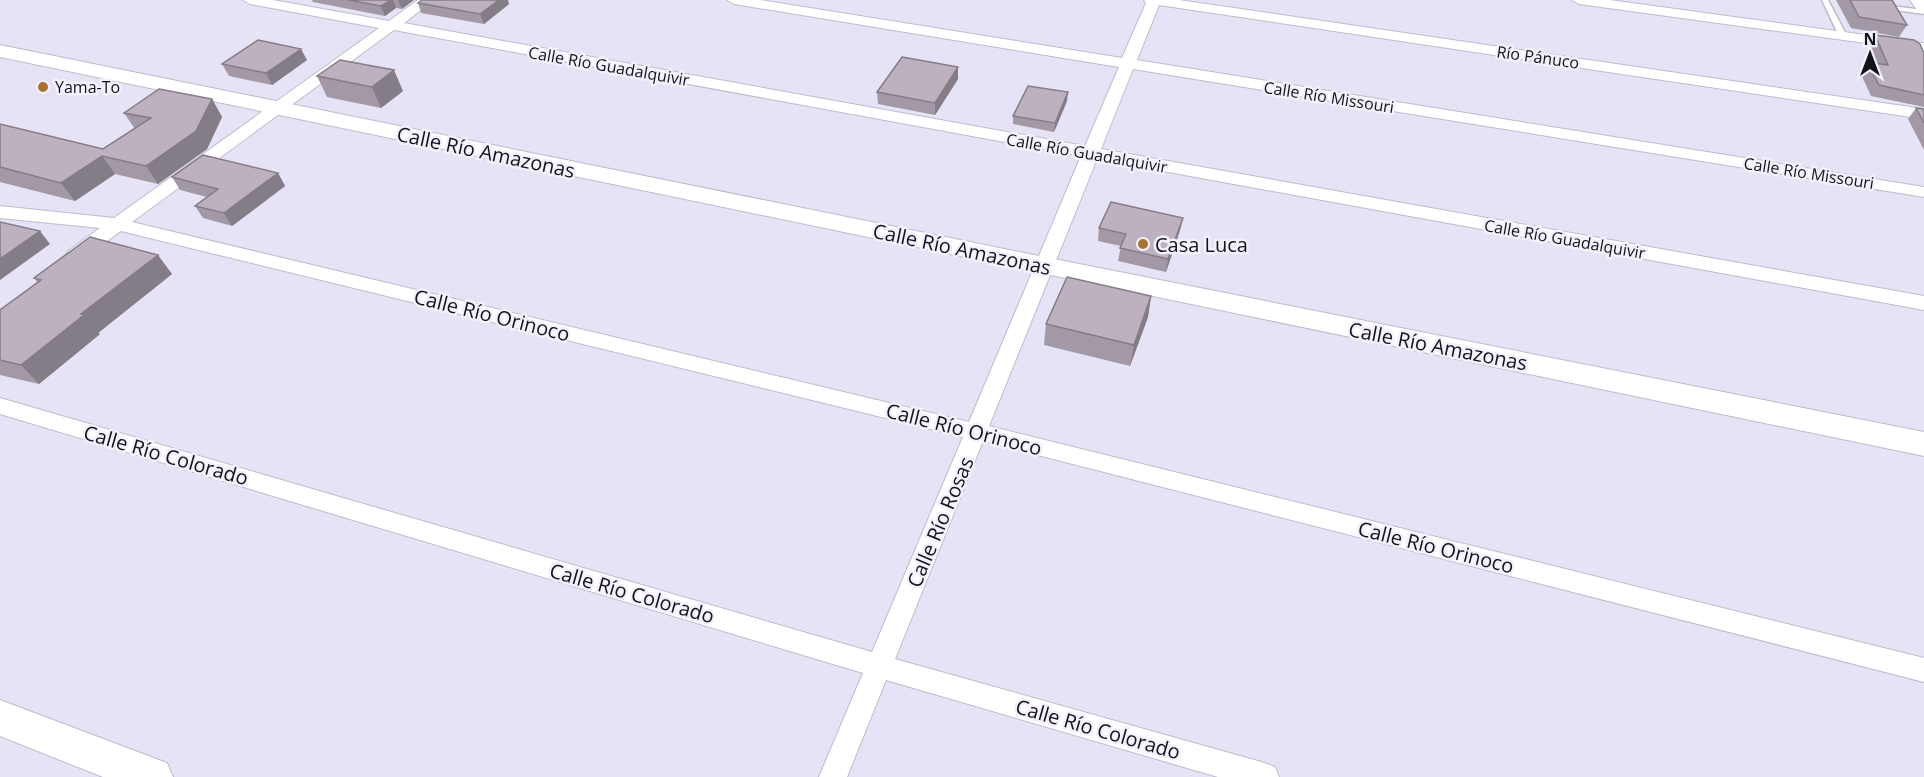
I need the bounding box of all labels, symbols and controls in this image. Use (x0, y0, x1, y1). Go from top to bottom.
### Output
north arrow (1840, 24, 1900, 84)
text: N (1863, 28, 1877, 50)
street label: Río Pánuco (1495, 40, 1581, 74)
street label: Calle Río Guadalquivir (527, 41, 692, 91)
place label: Yama-To (55, 76, 120, 98)
street label: Calle Río Missouri (1262, 76, 1396, 118)
marker: Yama-To (36, 80, 50, 94)
street label: Calle Río Amazonas (394, 120, 578, 184)
street label: Calle Río Guadalquivir (1005, 128, 1170, 178)
street label: Calle Río Missouri (1742, 152, 1876, 194)
street label: Calle Río Guadalquivir (1483, 214, 1648, 264)
street label: Calle Río Amazonas (870, 217, 1054, 281)
place label: Casa Luca (1155, 231, 1248, 258)
marker: Casa Luca (1136, 237, 1150, 251)
street label: Calle Río Orinoco (411, 283, 573, 347)
street label: Calle Río Amazonas (1346, 315, 1530, 377)
street label: Calle Río Orinoco (883, 397, 1045, 461)
street label: Calle Río Colorado (81, 419, 251, 491)
street label: Calle Río Rosas (900, 453, 980, 591)
street label: Calle Río Orinoco (1355, 515, 1517, 579)
street label: Calle Río Colorado (547, 557, 717, 629)
street label: Calle Río Colorado (1013, 693, 1183, 765)

